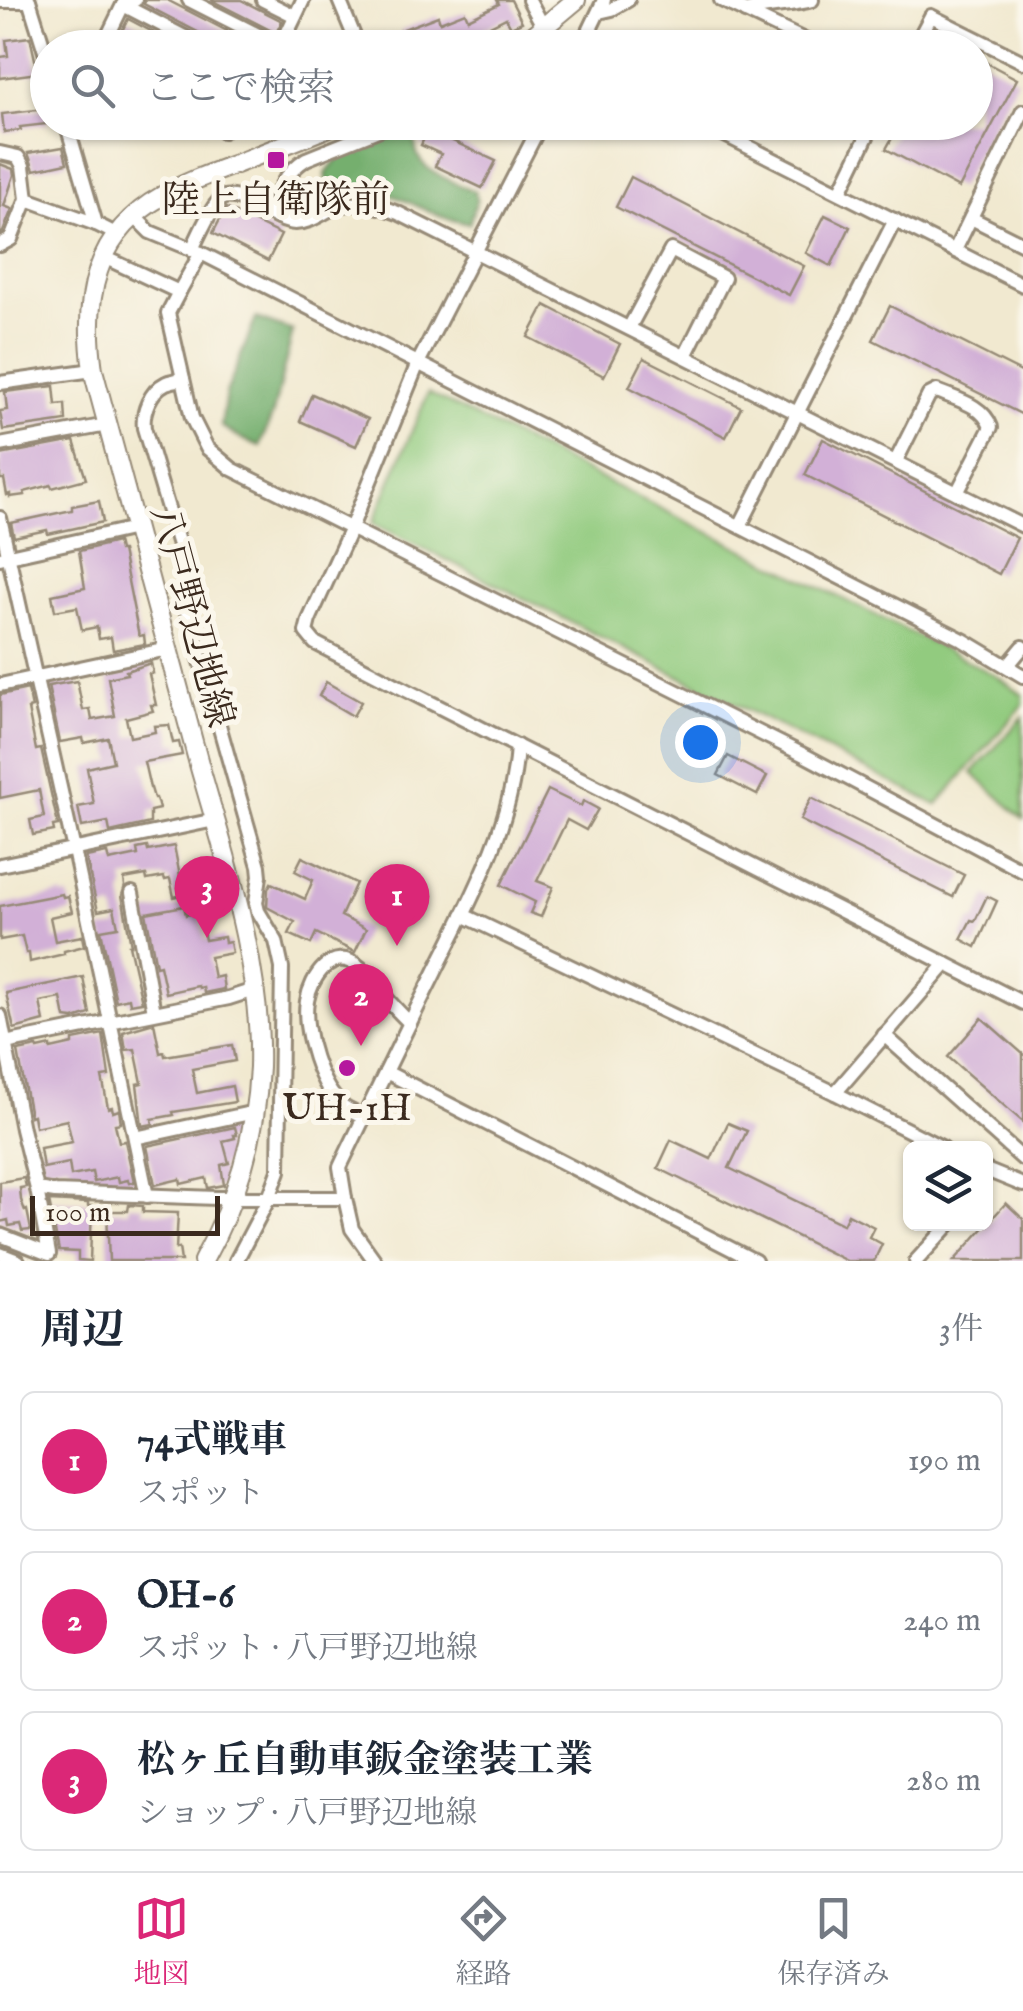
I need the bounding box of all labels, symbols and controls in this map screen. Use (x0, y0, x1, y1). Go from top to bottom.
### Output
search box (30, 30, 993, 140)
icon: search (65, 58, 120, 113)
text: ここで検索 (145, 66, 335, 114)
marker: 陸上自衛隊前 (265, 149, 287, 171)
place label: 陸上自衛隊前 (162, 178, 390, 226)
street label: 八戸野辺地線 (137, 500, 243, 733)
your location (675, 717, 726, 768)
pin: 3 (174, 856, 240, 938)
pin: 1 (364, 864, 430, 946)
pin: 2 (328, 964, 394, 1046)
marker: UH-1H (336, 1057, 358, 1079)
place label: UH-1H (282, 1086, 412, 1134)
map controls (903, 1141, 993, 1231)
button: layers (903, 1141, 993, 1231)
scale bar (30, 1191, 220, 1236)
text: 100 m (45, 1196, 111, 1231)
text: 周辺 (40, 1305, 124, 1358)
text: 3件 (939, 1310, 983, 1351)
text: 74式戦車 (137, 1418, 287, 1466)
text: 1 (69, 1441, 80, 1482)
text: 190 m (908, 1441, 981, 1482)
text: スポット (137, 1474, 265, 1515)
text: OH-6 (137, 1573, 234, 1621)
text: 2 (67, 1601, 82, 1642)
text: 240 m (903, 1601, 981, 1642)
text: スポット · 八戸野辺地線 (137, 1629, 478, 1670)
text: 松ヶ丘自動車鈑金塗装工業 (137, 1738, 593, 1786)
text: 3 (69, 1761, 80, 1802)
text: 280 m (906, 1761, 981, 1802)
text: ショップ · 八戸野辺地線 (137, 1794, 477, 1835)
tab: 地図 (133, 1891, 189, 1993)
tab: 経路 (455, 1891, 512, 1993)
tab: 保存済み (778, 1891, 890, 1993)

